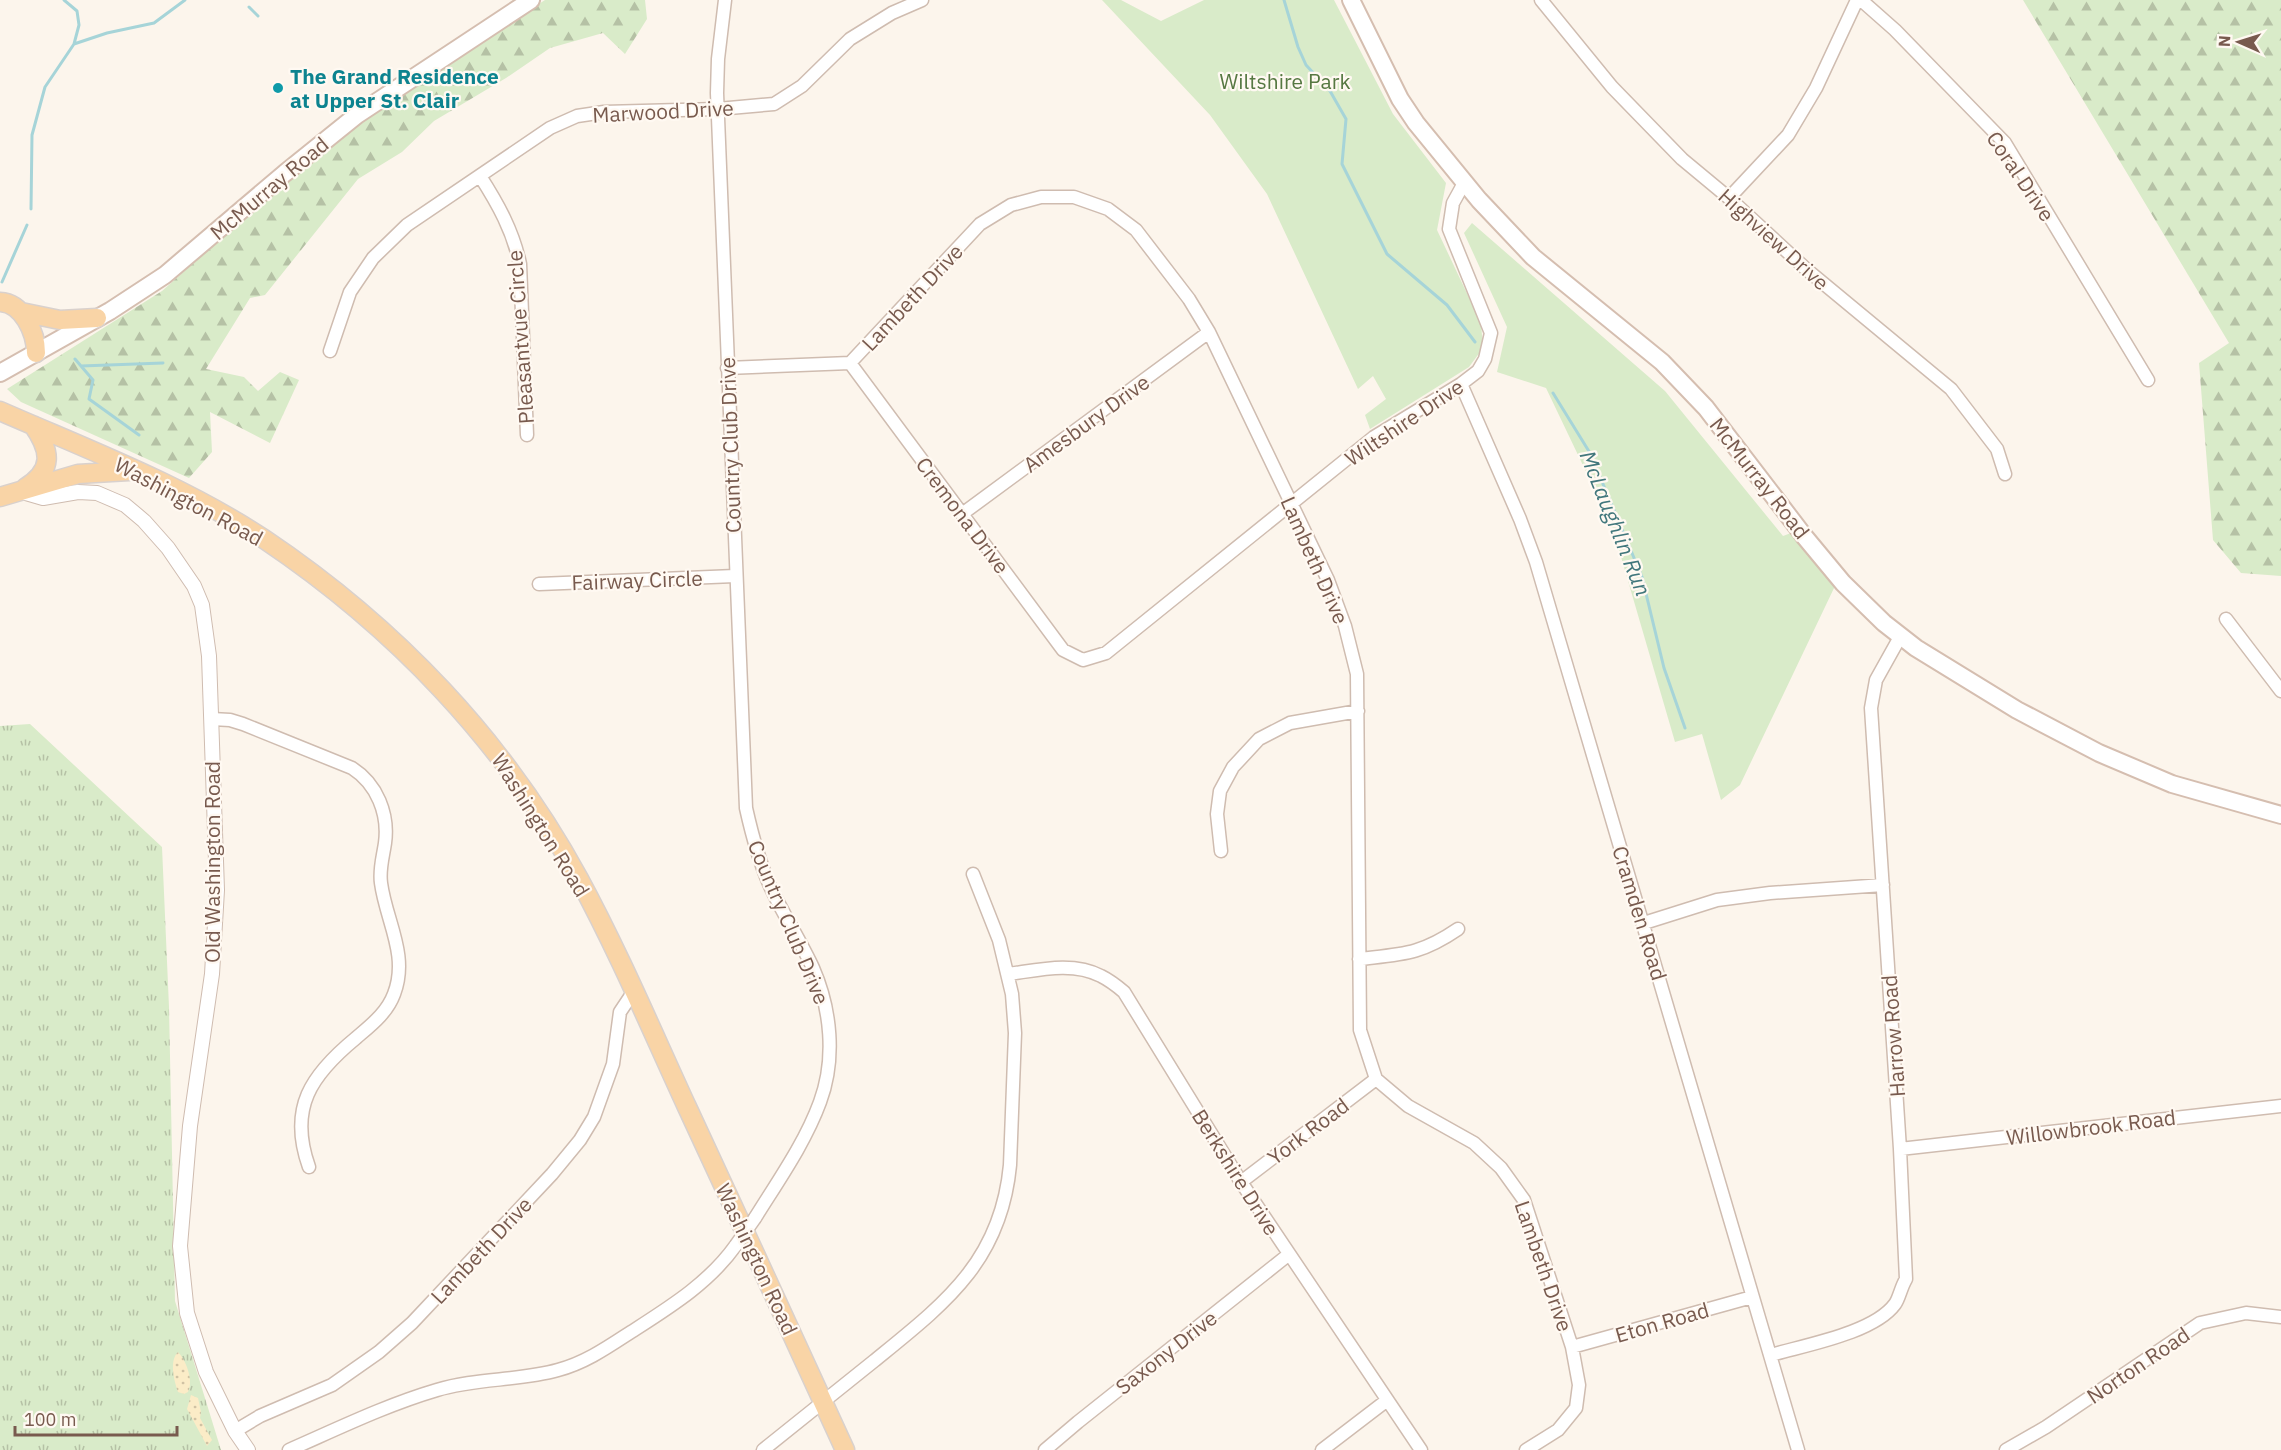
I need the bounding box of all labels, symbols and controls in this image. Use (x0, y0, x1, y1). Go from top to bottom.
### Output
north arrow (2209, 12, 2269, 72)
text: N (2214, 35, 2234, 48)
place label: The Grand Residence at Upper St. Clair (290, 62, 499, 114)
park label: Wiltshire Park (1220, 67, 1350, 95)
marker: The Grand Residence at Upper St. Clair (271, 81, 285, 95)
street label: Marwood Drive (592, 93, 734, 129)
street label: Coral Drive (1981, 125, 2061, 227)
street label: McMurray Road (204, 130, 334, 246)
street label: Highview Drive (1713, 182, 1835, 296)
street label: Lambeth Drive (855, 237, 969, 357)
street label: Pleasantvue Circle (500, 249, 540, 425)
street label: Country Club Drive (713, 357, 747, 533)
street label: Amesbury Drive (1017, 368, 1155, 478)
street label: Wiltshire Drive (1339, 372, 1469, 472)
street label: McMurray Road (1704, 412, 1816, 544)
water label: McLaughlin Run (1574, 446, 1658, 600)
street label: Washington Road (110, 450, 268, 552)
street label: Cremona Drive (910, 451, 1016, 579)
street label: Lambeth Drive (1274, 492, 1356, 628)
street label: Fairway Circle (571, 564, 703, 596)
street label: Washington Road (486, 748, 596, 902)
street label: Old Washington Road (198, 761, 226, 963)
street label: Country Club Drive (742, 836, 836, 1008)
street label: Cramden Road (1606, 842, 1674, 984)
street label: Harrow Road (1875, 974, 1911, 1098)
street label: York Road (1262, 1091, 1354, 1171)
street label: Willowbrook Road (2005, 1103, 2177, 1151)
street label: Berkshire Drive (1186, 1104, 1286, 1240)
street label: Washington Road (710, 1179, 804, 1339)
street label: Lambeth Drive (424, 1190, 538, 1310)
street label: Lambeth Drive (1508, 1197, 1580, 1335)
street label: Eton Road (1612, 1295, 1712, 1349)
street label: Saxony Drive (1110, 1304, 1222, 1400)
street label: Norton Road (2081, 1320, 2195, 1410)
scale bar (15, 1399, 177, 1437)
text: 100 m (24, 1408, 76, 1431)

